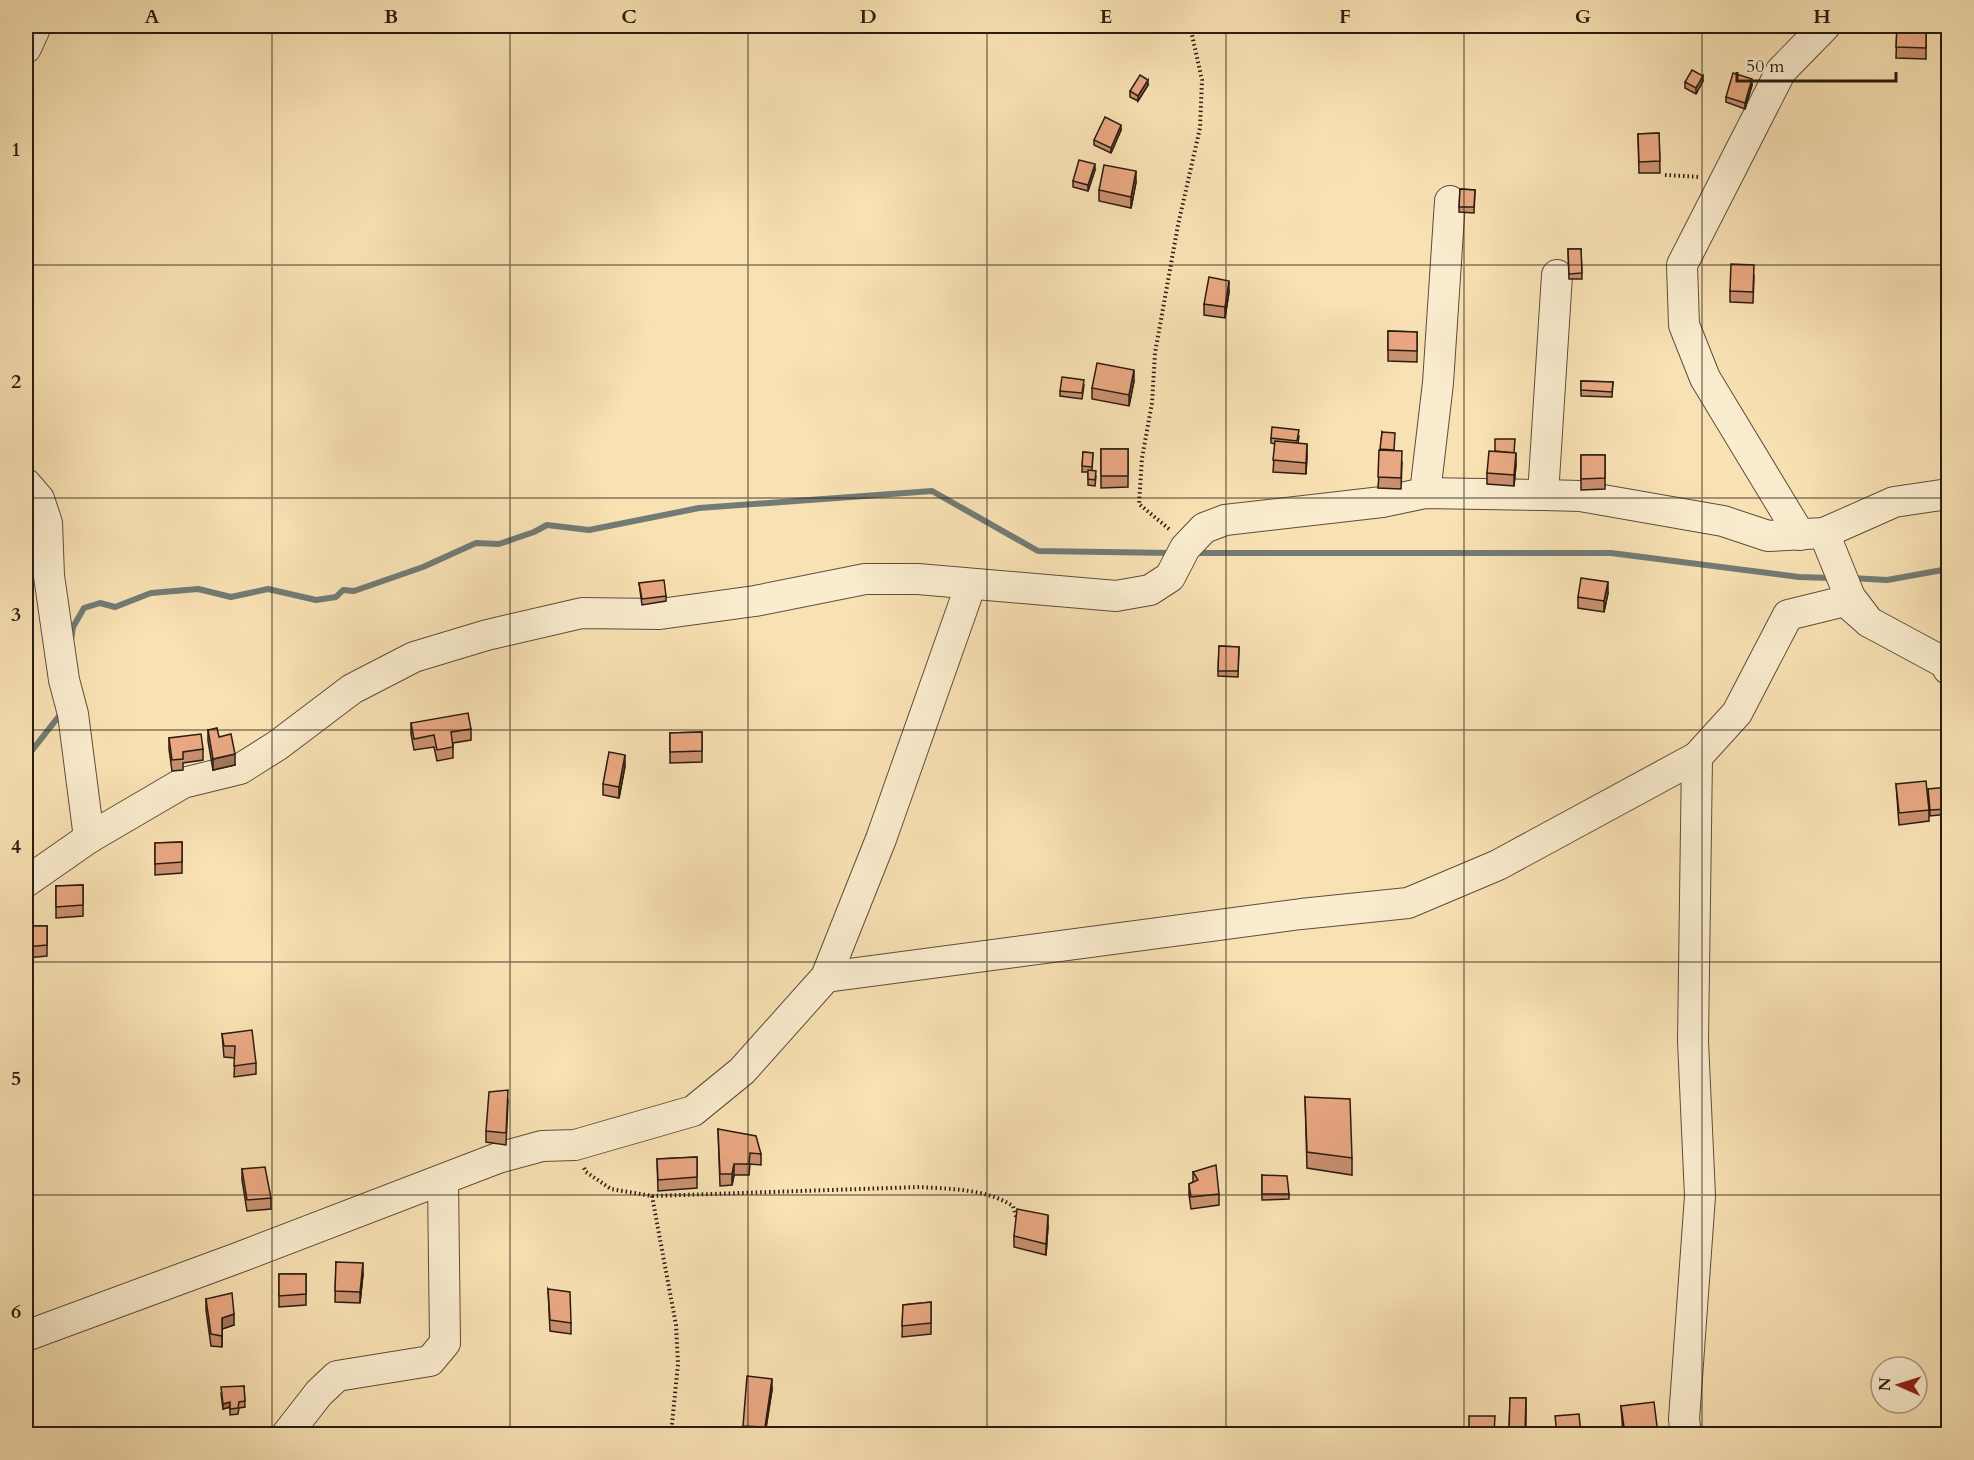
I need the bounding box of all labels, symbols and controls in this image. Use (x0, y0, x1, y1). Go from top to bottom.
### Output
text: A (144, 3, 160, 30)
text: B (384, 3, 398, 30)
text: C (621, 3, 637, 30)
text: D (859, 3, 877, 30)
text: E (1100, 3, 1112, 30)
text: F (1339, 3, 1351, 30)
text: G (1575, 3, 1591, 30)
text: H (1813, 3, 1831, 30)
scale bar (1737, 45, 1896, 83)
text: 50 m (1746, 54, 1785, 79)
text: 1 (11, 136, 21, 163)
text: 2 (11, 368, 21, 395)
text: 3 (11, 601, 21, 628)
text: 4 (11, 833, 21, 860)
text: 5 (11, 1065, 21, 1092)
text: 6 (11, 1298, 21, 1325)
north arrow (1869, 1355, 1929, 1415)
text: N (1874, 1377, 1896, 1392)

